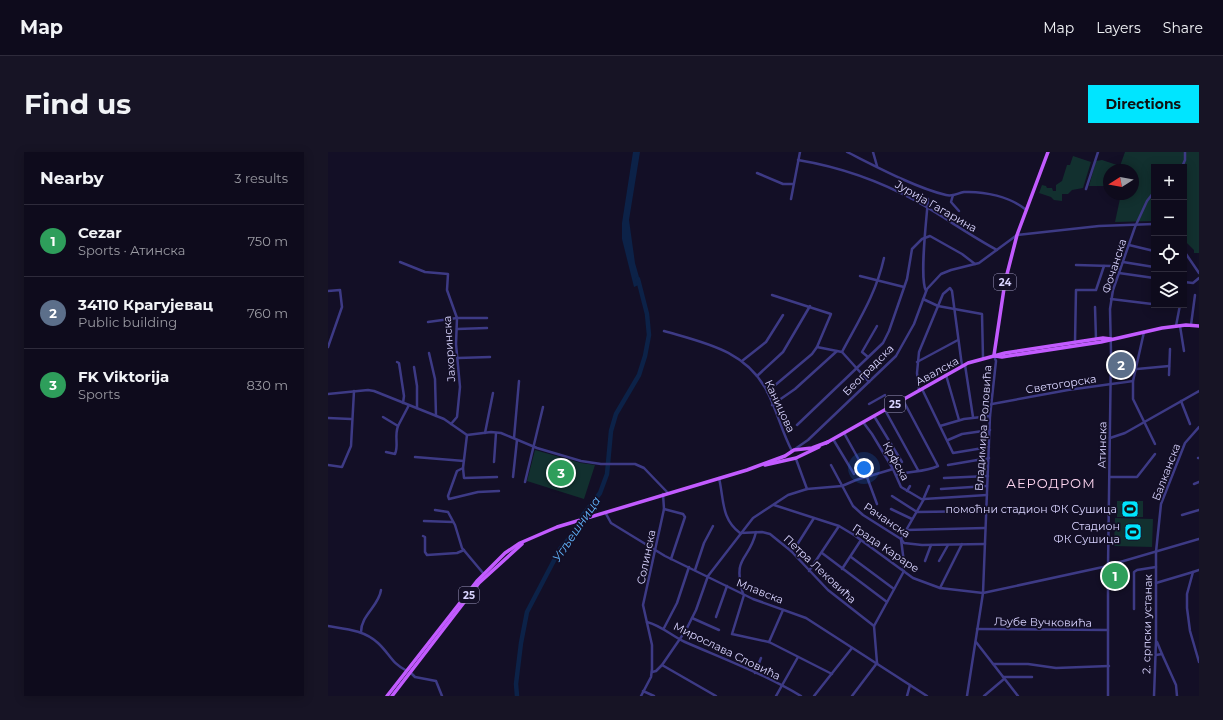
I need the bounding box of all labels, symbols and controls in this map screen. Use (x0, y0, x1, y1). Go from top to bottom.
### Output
text: Map (20, 16, 63, 39)
text: Map (1043, 19, 1074, 37)
text: Layers (1096, 19, 1141, 37)
text: Share (1163, 19, 1203, 37)
button: Directions (1088, 85, 1199, 123)
text: Find us (24, 87, 131, 121)
north arrow (1103, 164, 1139, 200)
map controls (1151, 164, 1187, 308)
button: + (1151, 164, 1187, 200)
text: Nearby (40, 168, 104, 188)
text: 3 results (234, 170, 288, 186)
street label: Јурија Гагарина (893, 177, 979, 235)
button: − (1151, 200, 1187, 236)
text: Cezar (78, 223, 122, 242)
text: 1 (50, 233, 56, 249)
text: 750 m (247, 233, 288, 249)
button: locate (1151, 236, 1187, 272)
street label: Фочанска (1099, 237, 1129, 295)
text: Sports · Атинска (78, 242, 185, 258)
button: layers (1151, 272, 1187, 308)
road number: 24 (994, 274, 1016, 290)
text: 34110 Крагујевац (78, 295, 213, 314)
text: 2 (49, 305, 57, 321)
text: 760 m (247, 305, 288, 321)
text: Public building (78, 314, 177, 330)
street label: Јахоринска (440, 315, 458, 383)
street label: Београдска (839, 341, 897, 399)
pin: 2 (1108, 350, 1134, 380)
street label: Авалска (913, 353, 961, 389)
street label: Владимира Роловића (972, 365, 994, 491)
text: FK Viktorija (78, 367, 169, 386)
street label: Светогорска (1025, 371, 1097, 397)
text: 3 (49, 377, 57, 393)
text: 830 m (247, 377, 288, 393)
street label: Каницова (762, 377, 798, 435)
text: Sports (78, 386, 120, 402)
road number: 25 (885, 396, 905, 412)
street label: Атинска (1095, 421, 1109, 469)
street label: Крфска (880, 439, 912, 483)
street label: Балканска (1149, 441, 1183, 503)
pin: 3 (548, 458, 574, 488)
your location (854, 458, 874, 478)
district label: АЕРОДРОМ (1006, 475, 1096, 491)
water label: Угљешница (549, 494, 603, 564)
street label: Рачанска (861, 499, 913, 541)
sports icon: помоћни стадион ФК Сушица (1120, 499, 1140, 519)
place label: помоћни стадион ФК Сушица (946, 502, 1117, 516)
place label: Стадион ФК Сушица (1054, 519, 1120, 546)
street label: Града Караре (850, 521, 922, 576)
sports icon: Стадион ФК Сушица (1123, 522, 1143, 542)
street label: Солинска (633, 528, 659, 586)
street label: Петра Лековића (781, 532, 859, 606)
pin: 1 (1102, 561, 1128, 591)
street label: 2. српски устанак (1139, 573, 1155, 674)
street label: Млавска (734, 575, 786, 607)
road number: 25 (459, 587, 479, 603)
street label: Љубе Вучковића (994, 614, 1092, 630)
street label: Мирослава Словића (671, 619, 783, 683)

